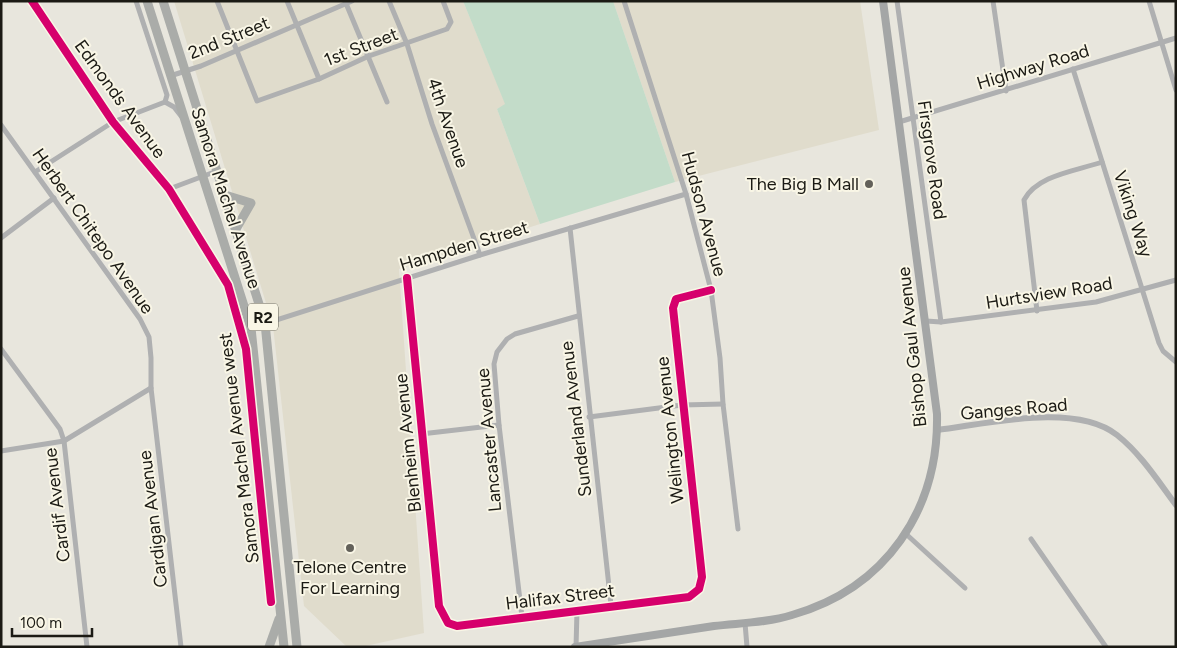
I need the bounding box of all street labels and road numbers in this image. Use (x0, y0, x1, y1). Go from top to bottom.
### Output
street label: 2nd Street (185, 12, 273, 64)
street label: 1st Street (321, 23, 401, 71)
street label: Edmonds Avenue (70, 35, 171, 163)
street label: Highway Road (974, 39, 1092, 95)
street label: 4th Avenue (422, 75, 474, 171)
street label: Firsgrove Road (913, 99, 951, 221)
street label: Samora Machel Avenue (186, 105, 266, 291)
street label: Herbert Chitepo Avenue (27, 144, 159, 318)
street label: Hudson Avenue (677, 149, 731, 279)
street label: Viking Way (1109, 168, 1157, 261)
street label: Hampden Street (397, 216, 531, 276)
street label: Bishop Gaul Avenue (893, 265, 931, 428)
street label: Hurtsview Road (984, 272, 1114, 314)
road number: R2 (248, 304, 278, 330)
street label: Samora Machel Avenue west (214, 331, 264, 565)
street label: Sunderland Avenue (556, 340, 596, 498)
street label: Welington Avenue (651, 355, 689, 505)
street label: Lancaster Avenue (472, 367, 506, 513)
street label: Blenheim Avenue (390, 372, 426, 514)
street label: Ganges Road (959, 393, 1069, 425)
street label: Cardif Avenue (39, 446, 75, 563)
street label: Cardigan Avenue (134, 449, 172, 589)
street label: Halifax Street (504, 579, 616, 615)

